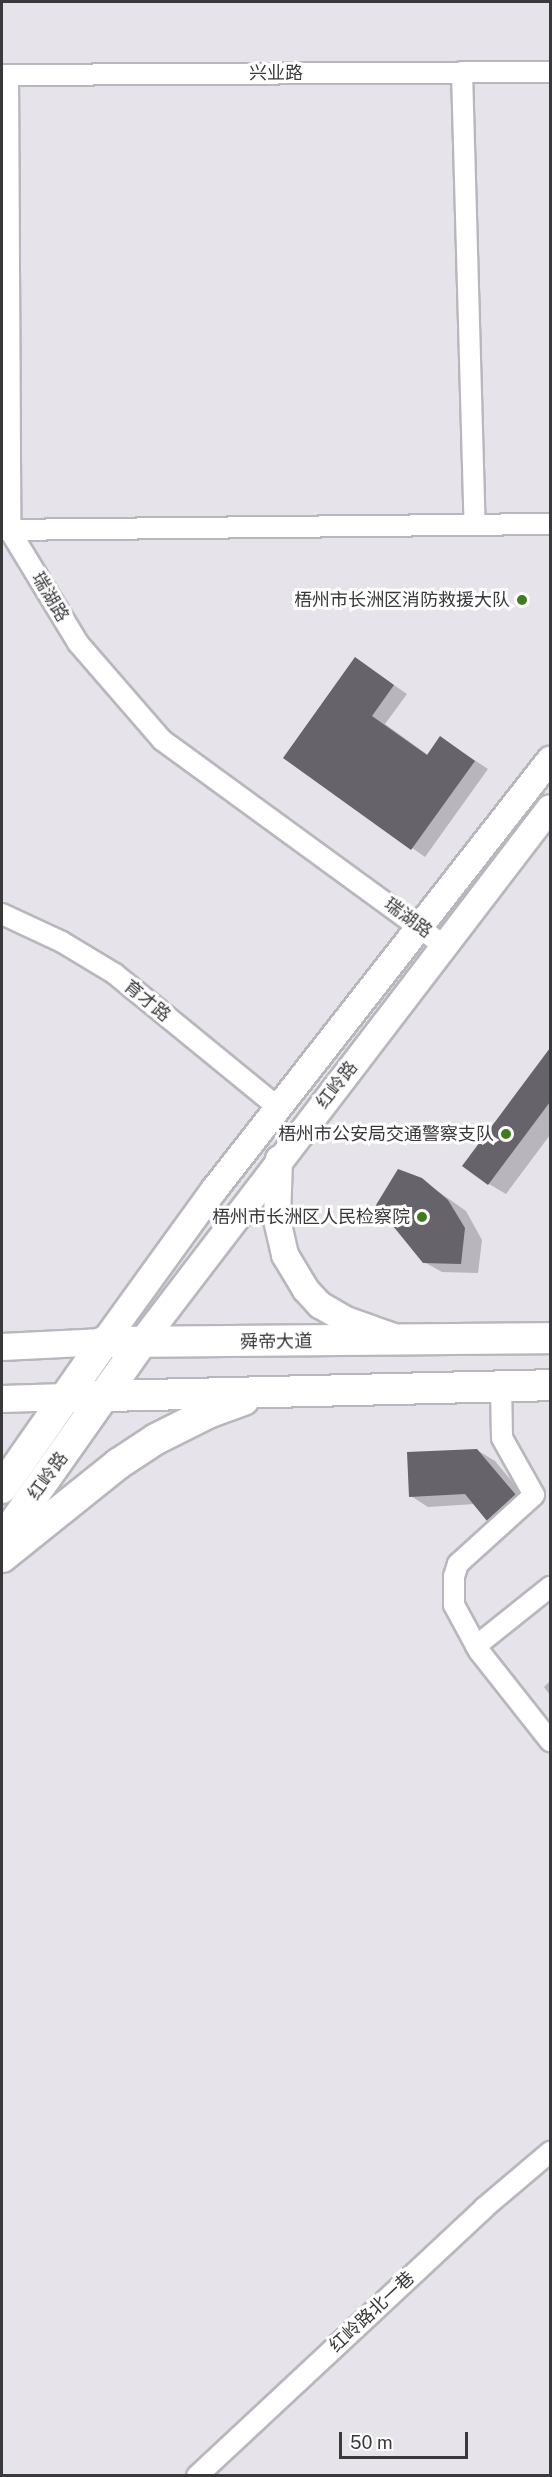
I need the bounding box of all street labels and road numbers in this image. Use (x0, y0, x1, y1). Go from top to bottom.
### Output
street label: 兴业路 (249, 62, 303, 84)
street label: 瑞湖路 (27, 568, 73, 626)
street label: 瑞湖路 (380, 893, 436, 943)
street label: 育才路 (119, 976, 175, 1026)
street label: 红岭路 (312, 1057, 362, 1113)
street label: 舜帝大道 (240, 1331, 312, 1353)
street label: 红岭路 (23, 1448, 73, 1504)
street label: 红岭路北一巷 (325, 2267, 419, 2357)

